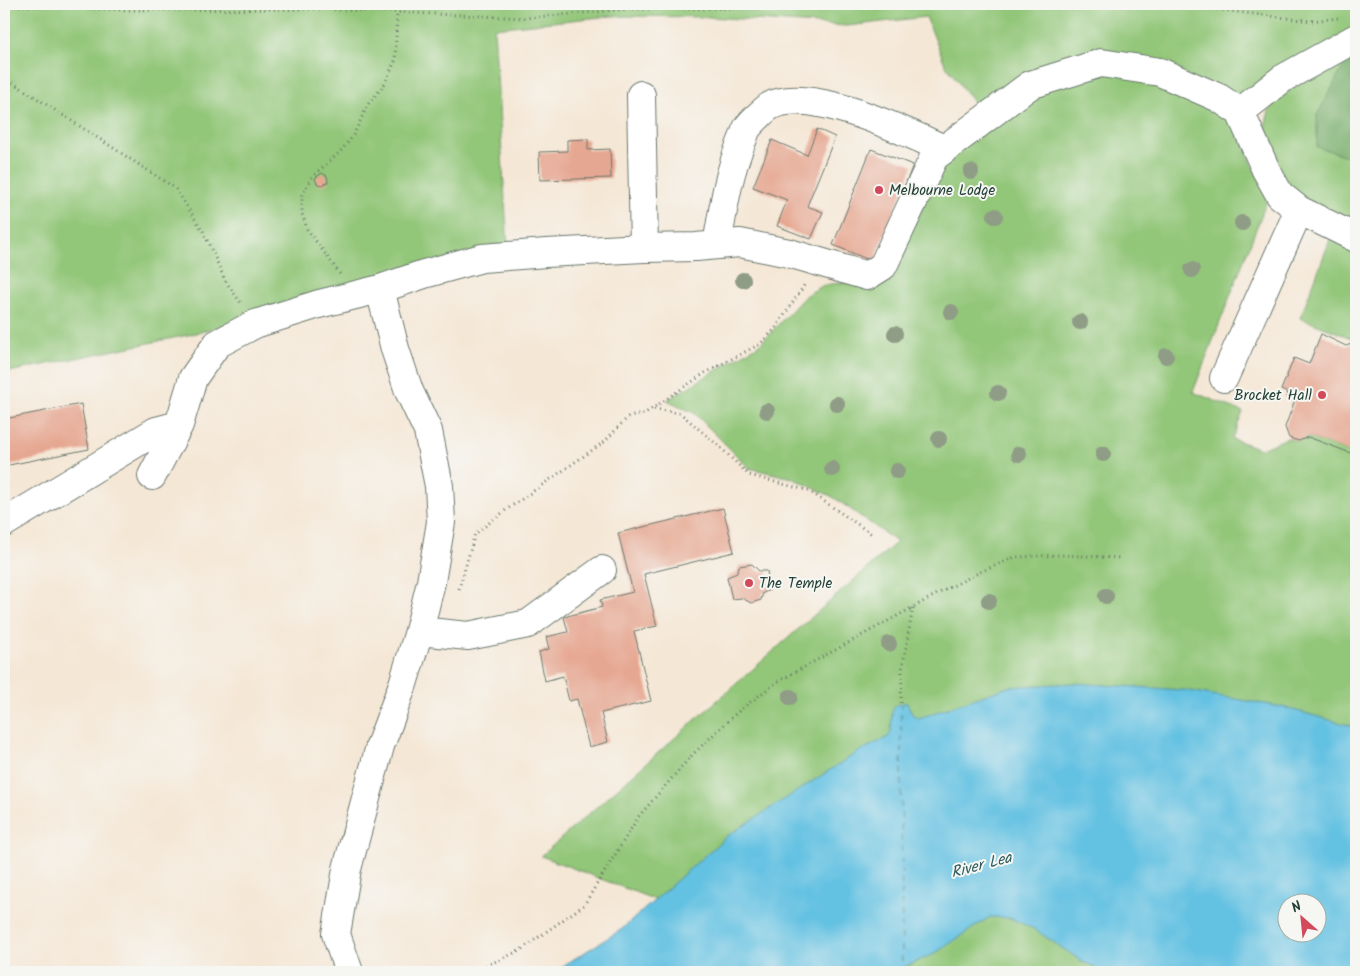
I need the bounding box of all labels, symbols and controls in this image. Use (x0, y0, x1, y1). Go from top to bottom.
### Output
place label: Melbourne Lodge (889, 179, 995, 203)
marker: Melbourne Lodge (873, 184, 885, 196)
place label: Brocket Hall (1234, 384, 1312, 408)
marker: Brocket Hall (1316, 389, 1328, 401)
place label: The Temple (759, 572, 832, 596)
marker: The Temple (743, 577, 755, 589)
water label: River Lea (948, 845, 1016, 886)
north arrow (1278, 894, 1328, 944)
text: N (1288, 895, 1306, 919)

